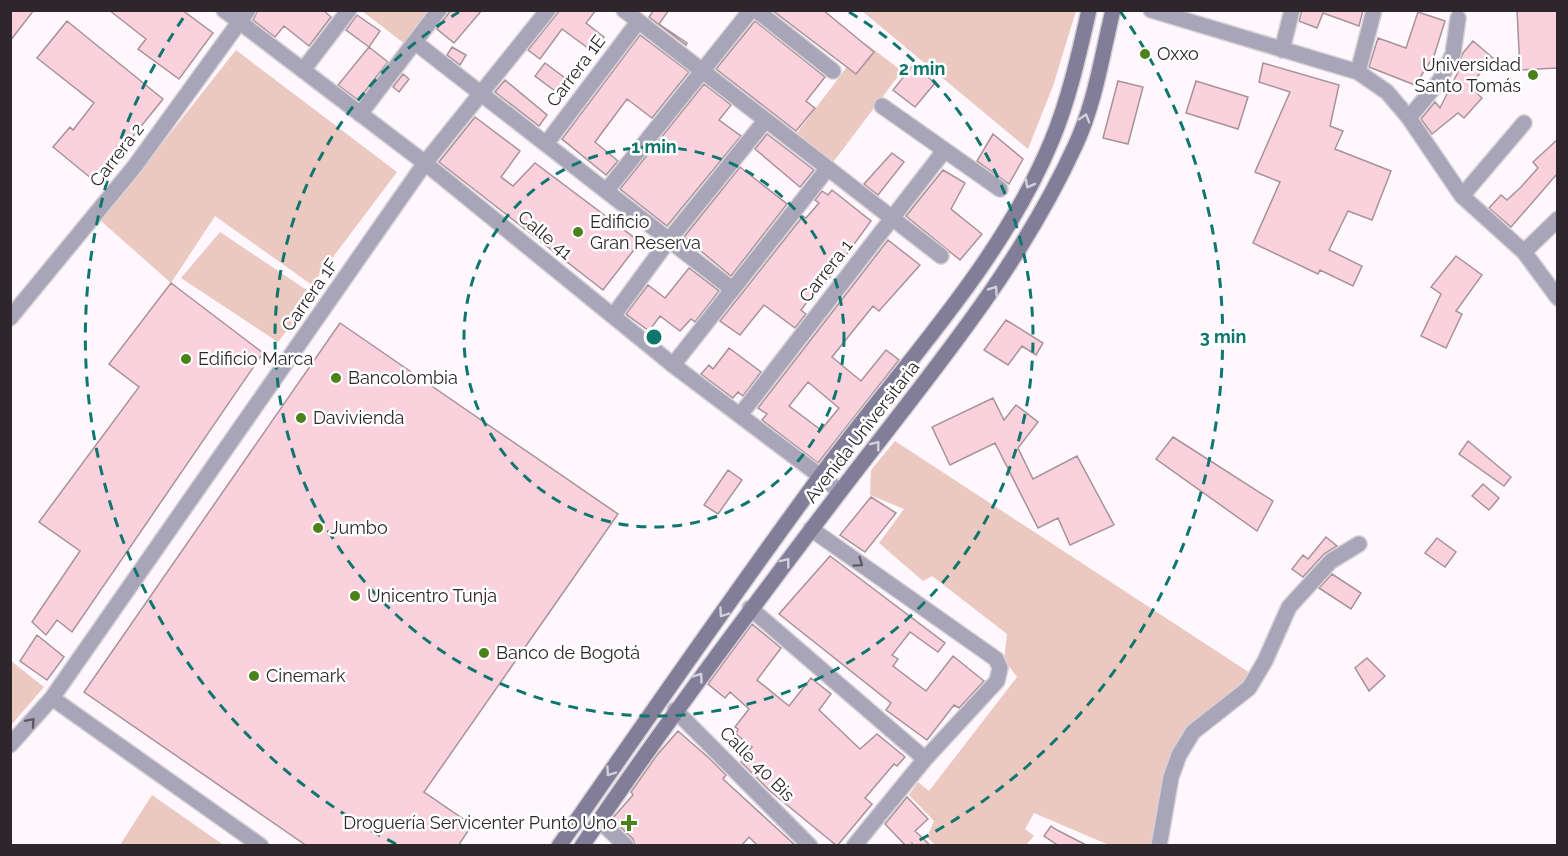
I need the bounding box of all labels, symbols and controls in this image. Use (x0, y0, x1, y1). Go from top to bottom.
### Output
street label: Carrera 1E (542, 31, 609, 111)
place label: Oxxo (1157, 43, 1199, 64)
marker: Oxxo (1138, 47, 1152, 61)
place label: Universidad Santo Tomás (1414, 54, 1521, 96)
text: 2 min (899, 58, 945, 79)
marker: Universidad Santo Tomás (1526, 68, 1540, 82)
one-way arrow (1077, 113, 1090, 124)
street label: Carrera 2 (85, 119, 148, 191)
text: 1 min (631, 136, 677, 157)
one-way arrow (1025, 178, 1036, 188)
street label: Calle 41 (514, 206, 577, 264)
place label: Edificio Gran Reserva (590, 211, 701, 253)
marker: Edificio Gran Reserva (571, 225, 585, 239)
street label: Carrera 1 (795, 235, 857, 306)
street label: Carrera 1F (277, 254, 342, 335)
one-way arrow (987, 286, 998, 297)
text: 3 min (1200, 326, 1246, 347)
centre of rings (644, 327, 664, 347)
place label: Edificio Marca (198, 348, 313, 369)
marker: Edificio Marca (179, 352, 193, 366)
street label: Avenida Universitaria (800, 357, 923, 507)
place label: Bancolombia (348, 367, 458, 388)
marker: Bancolombia (329, 371, 343, 385)
place label: Davivienda (313, 407, 404, 428)
marker: Davivienda (294, 411, 308, 425)
one-way arrow (869, 441, 880, 452)
place label: Jumbo (330, 517, 388, 538)
marker: Jumbo (311, 521, 325, 535)
one-way arrow (853, 556, 864, 567)
one-way arrow (779, 558, 790, 569)
place label: Unicentro Tunja (367, 585, 497, 606)
marker: Unicentro Tunja (348, 589, 362, 603)
one-way arrow (719, 606, 730, 617)
place label: Banco de Bogotá (496, 642, 640, 663)
marker: Banco de Bogotá (477, 646, 491, 660)
place label: Cinemark (266, 665, 346, 686)
marker: Cinemark (247, 669, 261, 683)
one-way arrow (692, 673, 703, 684)
one-way arrow (24, 718, 35, 728)
street label: Calle 40 Bis (716, 722, 799, 806)
one-way arrow (606, 765, 617, 776)
place label: Droguería Servicenter Punto Uno (343, 812, 617, 833)
marker: Droguería Servicenter Punto Uno (622, 816, 636, 830)

